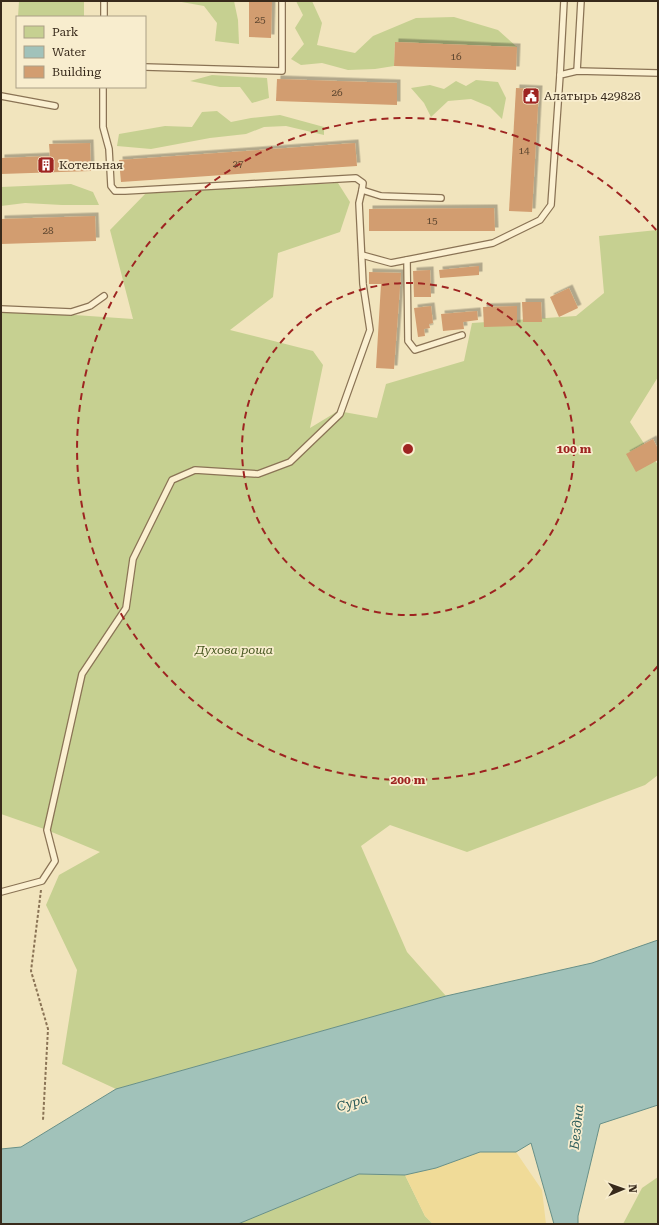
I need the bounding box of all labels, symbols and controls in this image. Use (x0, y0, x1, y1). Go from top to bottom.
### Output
house number: 25 (254, 14, 266, 25)
legend (16, 16, 146, 88)
text: Park (52, 25, 79, 39)
text: Water (52, 45, 86, 59)
house number: 16 (450, 51, 462, 62)
text: Building (52, 65, 101, 79)
public building icon: Алатырь 429828 (521, 86, 541, 106)
house number: 26 (331, 87, 343, 98)
place label: Алатырь 429828 (544, 89, 641, 103)
house number: 14 (518, 145, 530, 156)
building icon: Котельная (36, 155, 56, 175)
place label: Котельная (59, 158, 123, 172)
house number: 27 (232, 158, 244, 169)
house number: 15 (426, 215, 438, 226)
house number: 28 (42, 225, 54, 236)
centre of rings (401, 442, 415, 456)
text: 100 m (557, 442, 592, 456)
park label: Духова роща (194, 643, 273, 657)
text: 200 m (391, 773, 426, 787)
water label: Сура (335, 1091, 370, 1114)
water label: Бездна (567, 1104, 586, 1151)
north arrow (603, 1169, 643, 1209)
text: N (626, 1184, 639, 1194)

